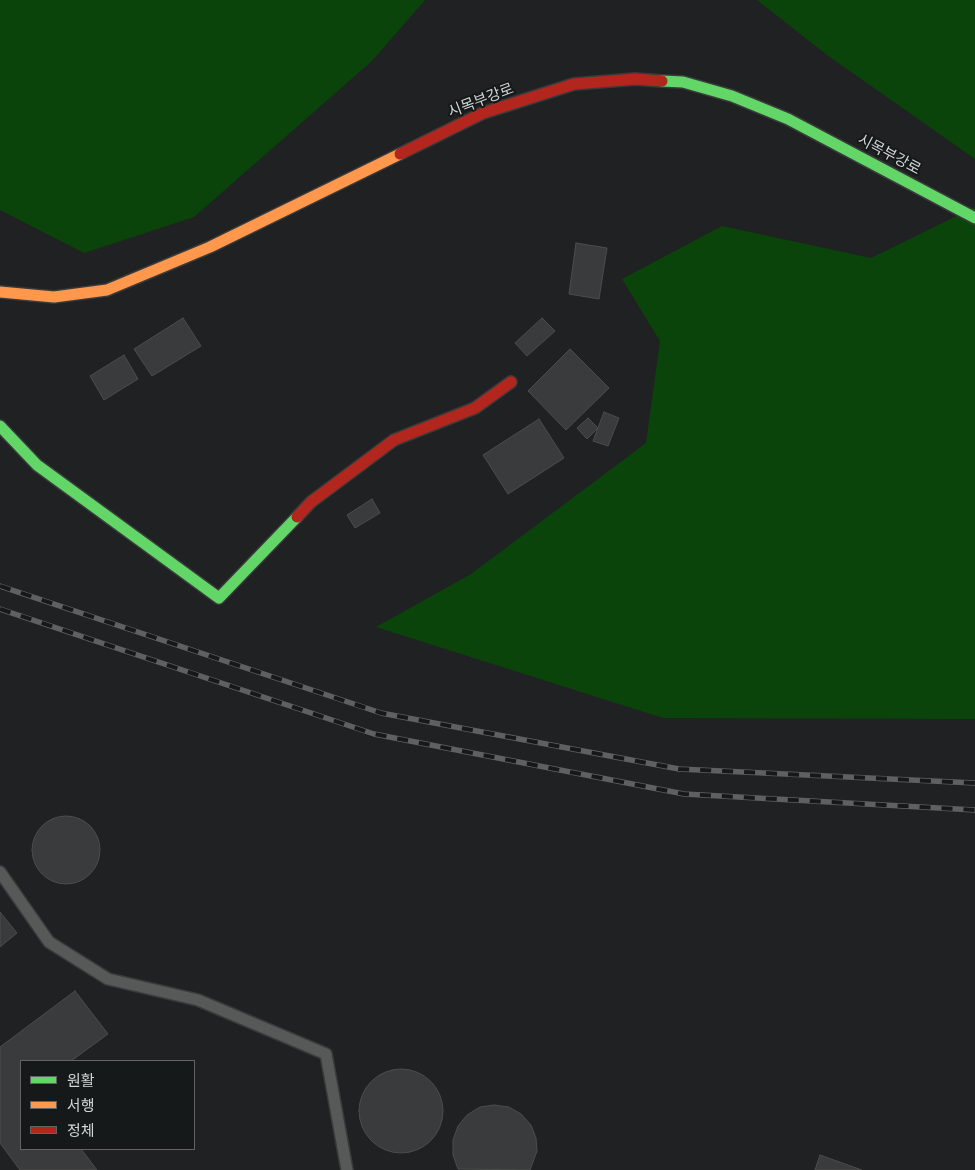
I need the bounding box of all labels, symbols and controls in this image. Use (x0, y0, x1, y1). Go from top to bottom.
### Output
street label: 시목부강로 (446, 80, 516, 122)
street label: 시목부강로 (854, 131, 924, 179)
legend (20, 1060, 195, 1150)
text: 원활 (67, 1071, 95, 1090)
text: 서행 (67, 1096, 95, 1115)
text: 정체 (67, 1121, 95, 1140)

